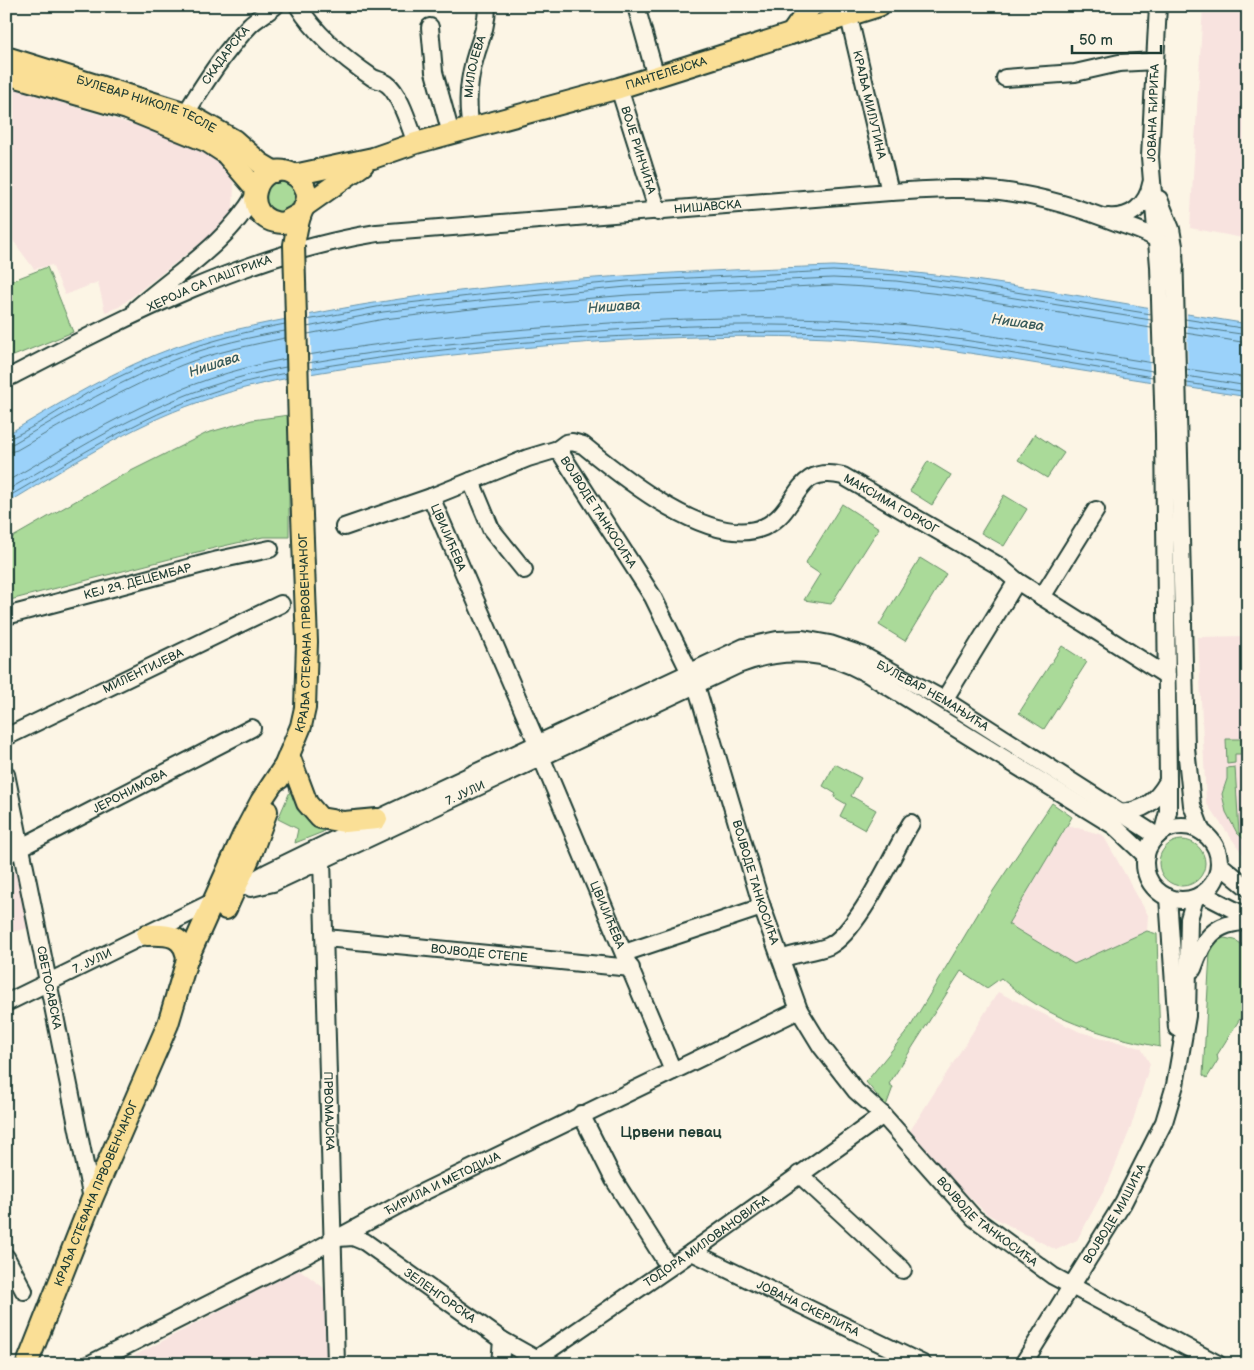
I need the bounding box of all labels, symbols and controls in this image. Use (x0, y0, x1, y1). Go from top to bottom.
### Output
scale bar (1072, 22, 1160, 54)
street label: СКАДАРСКА (199, 23, 254, 88)
text: 50 m (1079, 31, 1113, 50)
street label: МИЛОЈЕВА (462, 33, 490, 98)
street label: КРАЉА МИЛУТИНА (849, 49, 889, 161)
street label: ПАНТЕЛЕЈСКА (624, 54, 709, 93)
street label: ЈОВАНА ЋИРИЋА (1144, 63, 1163, 162)
street label: БУЛЕВАР НИКОЛЕ ТЕСЛЕ (74, 72, 219, 137)
street label: ВОЈЕ РИНЧИЋА (617, 104, 659, 197)
street label: НИШАВСКА (673, 197, 742, 217)
street label: ХЕРОЈА СА ПАШТРИКА (145, 252, 274, 315)
water label: Нишава (587, 296, 641, 317)
water label: Нишава (991, 310, 1045, 335)
water label: Нишава (186, 348, 242, 381)
street label: ВОЈВОДЕ ТАНКОСИЋА (557, 454, 640, 572)
street label: МАКСИМА ГОРКОГ (841, 471, 942, 538)
street label: ЦВИЈИЋЕВА (427, 502, 469, 574)
street label: КРАЉА СТЕФАНА ПРВОВЕНЧАНОГ (292, 532, 315, 735)
street label: КЕЈ 29. ДЕЦЕМБАР (82, 560, 193, 603)
street label: МИЛЕНТИЈЕВА (100, 645, 186, 697)
street label: БУЛЕВАР НЕМАЊИЋА (874, 657, 992, 735)
street label: ЈЕРОНИМОВА (90, 766, 170, 817)
street label: 7. ЈУЛИ (444, 778, 488, 809)
street label: ВОЈВОДЕ ТАНКОСИЋА (729, 818, 782, 947)
street label: ЦВИЈИЋЕВА (586, 879, 628, 952)
street label: ВОЈВОДЕ СТЕПЕ (430, 941, 528, 966)
street label: СВЕТОСАВСКА (33, 945, 65, 1032)
street label: 7. ЈУЛИ (71, 945, 114, 977)
street label: ПРВОМАЈСКА (320, 1071, 337, 1151)
street label: КРАЉА СТЕФАНА ПРВОВЕНЧАНОГ (51, 1098, 142, 1289)
district label: Црвени певац (620, 1123, 722, 1142)
street label: ЋИРИЛА И МЕТОДИЈА (382, 1149, 503, 1219)
street label: ВОЈВОДЕ МИШИЋА (1080, 1161, 1150, 1267)
street label: ВОЈВОДЕ ТАНКОСИЋА (933, 1174, 1041, 1271)
street label: ТОДОРА МИЛОВАНОВИЋА (641, 1192, 773, 1291)
street label: ЗЕЛЕНГОРСКА (401, 1265, 479, 1327)
street label: ЈОВАНА СКЕРЛИЋА (754, 1277, 862, 1340)

